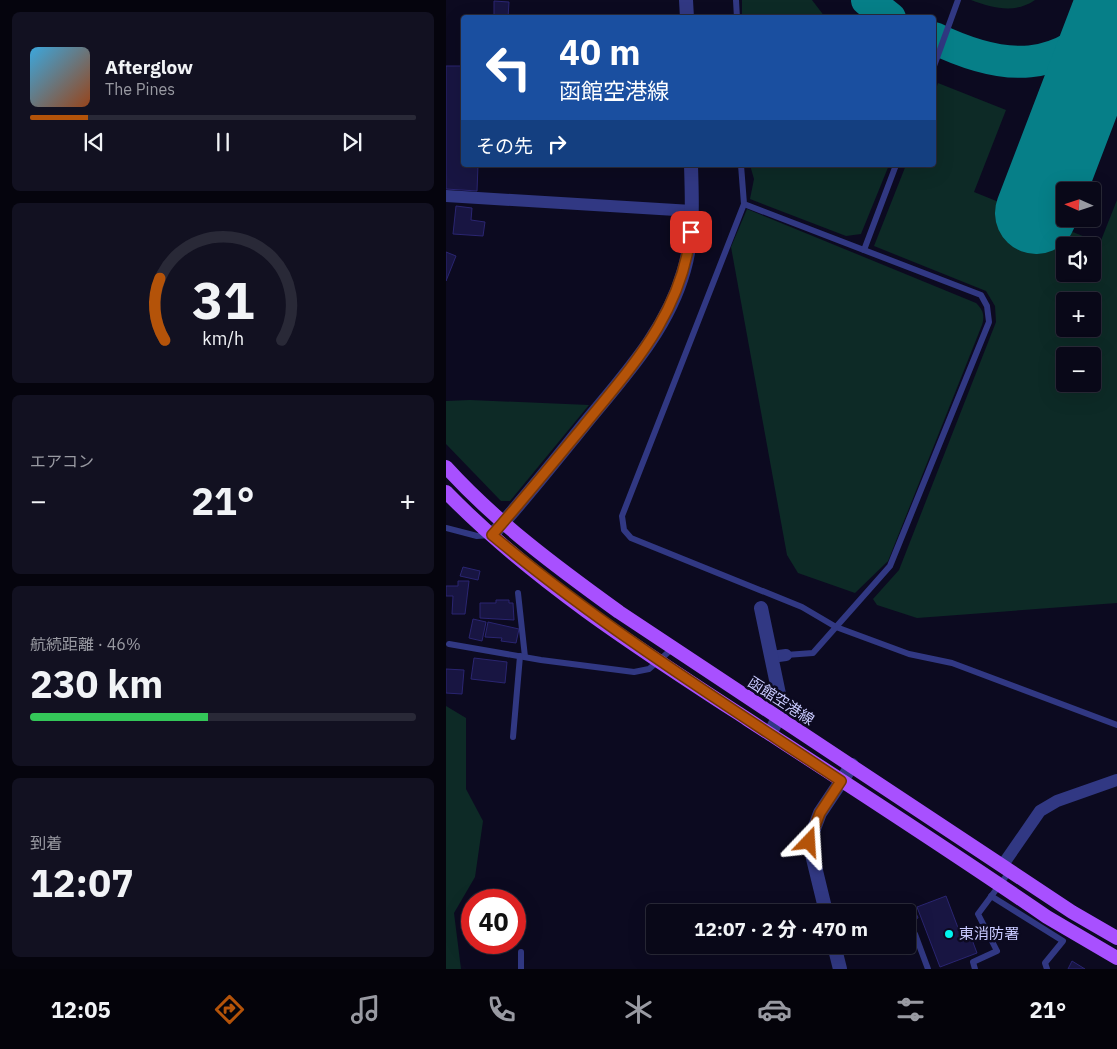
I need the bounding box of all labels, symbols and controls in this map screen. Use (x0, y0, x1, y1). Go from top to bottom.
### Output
text: 40 m (559, 29, 641, 75)
icon: left (476, 35, 541, 100)
text: Afterglow (105, 55, 193, 79)
text: 函館空港線 (559, 76, 669, 105)
text: The Pines (105, 79, 175, 99)
icon: previous (80, 128, 108, 156)
icon: pause (209, 128, 237, 156)
icon: next (338, 128, 366, 156)
icon: right (543, 130, 571, 158)
text: その先 (476, 134, 533, 158)
north arrow (1056, 182, 1101, 228)
map controls (1056, 182, 1101, 392)
pin (670, 211, 712, 253)
icon: arrive (677, 218, 705, 246)
button: sound (1056, 237, 1101, 282)
text: 31 (192, 266, 254, 333)
button: + (1056, 292, 1101, 337)
text: km/h (202, 327, 244, 350)
button: − (1056, 347, 1101, 392)
text: エアコン (30, 451, 94, 471)
text: 21° (191, 476, 255, 525)
text: − (30, 482, 47, 519)
text: + (399, 482, 416, 519)
text: 航続距離 · 46% (30, 634, 141, 654)
text: 230 km (30, 659, 163, 708)
street label: 函館空港線 (745, 672, 818, 729)
position arrow (782, 815, 834, 867)
text: 到着 (30, 833, 62, 853)
text: 12:07 (30, 858, 134, 907)
speed limit sign: 40 (461, 889, 526, 954)
text: 12:07 · 2 分 · 470 m (694, 917, 868, 941)
place label: 東消防署 (959, 924, 1019, 943)
marker: 東消防署 (943, 928, 955, 940)
icon: directions (212, 992, 247, 1027)
icon: music (348, 992, 383, 1027)
icon: phone (484, 992, 519, 1027)
icon: climate (621, 992, 656, 1027)
icon: car (757, 992, 792, 1027)
icon: filters (893, 992, 928, 1027)
text: 12:05 (51, 995, 111, 1024)
text: 21° (1030, 995, 1066, 1024)

